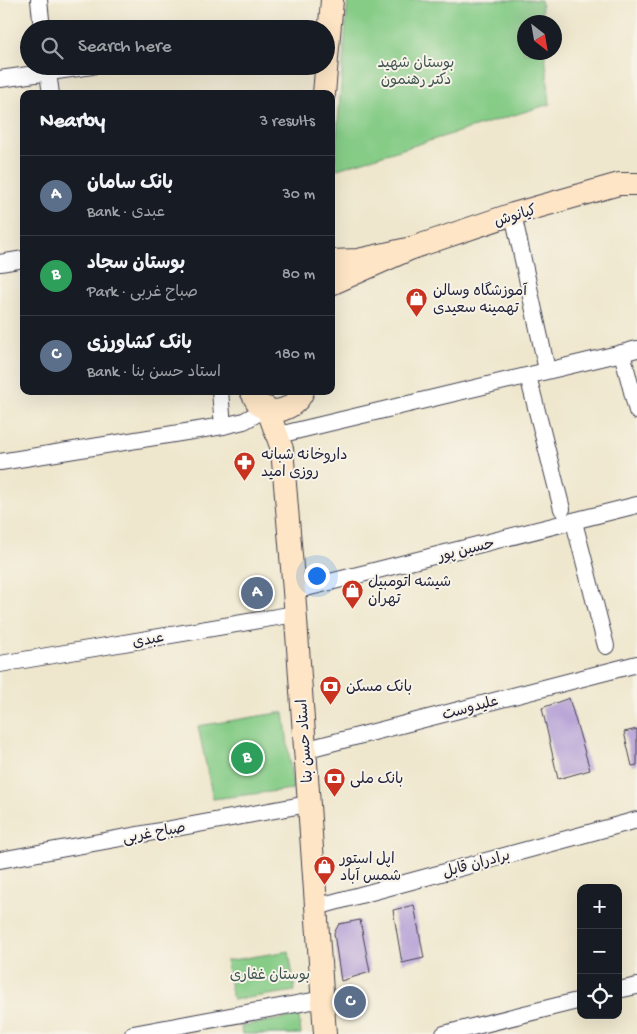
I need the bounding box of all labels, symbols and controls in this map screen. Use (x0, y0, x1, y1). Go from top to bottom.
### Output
north arrow (517, 15, 562, 60)
search box (20, 20, 335, 75)
icon: search (38, 34, 66, 62)
text: Search here (78, 36, 172, 59)
park label: بوستان شهید دکتر رهنمون (378, 55, 454, 90)
text: Nearby (40, 110, 105, 135)
text: 3 results (260, 113, 315, 132)
text: بانک سامان (87, 173, 173, 196)
text: A (51, 186, 61, 205)
text: 30 m (282, 186, 315, 205)
street label: کیانوش (492, 202, 539, 232)
text: Bank · عبدی (87, 204, 165, 223)
text: بوستان سجاد (87, 253, 185, 276)
text: B (52, 266, 60, 285)
text: 80 m (282, 266, 315, 285)
place label: آموزشگاه وسالن تهمینه سعیدی (433, 281, 528, 318)
text: Park · صباح غربی (87, 284, 198, 303)
shop icon: آموزشگاه وسالن تهمینه سعیدی (405, 287, 429, 318)
text: بانک کشاورزی (87, 333, 192, 356)
text: C (52, 346, 60, 365)
text: 180 m (276, 346, 315, 365)
text: Bank · استاد حسن بنا (87, 364, 221, 383)
place label: داروخانه شبانه روزی امید (261, 447, 347, 482)
pharmacy icon: داروخانه شبانه روزی امید (233, 451, 257, 482)
street label: حسین پور (435, 535, 497, 567)
your location (304, 563, 330, 589)
pin: A (241, 574, 273, 612)
place label: شیشه اتومبیل تهران (368, 574, 451, 609)
shop icon: شیشه اتومبیل تهران (340, 578, 364, 609)
street label: عبدی (131, 629, 165, 653)
bank icon: بانک مسکن (318, 674, 342, 705)
place label: بانک مسکن (346, 679, 412, 697)
street label: علیدوست (440, 693, 501, 725)
street label: استاد حسن بنا (294, 698, 318, 783)
pin: B (231, 739, 263, 777)
bank icon: بانک ملی (322, 766, 346, 797)
place label: بانک ملی (350, 771, 403, 789)
street label: صباح غربی (121, 820, 187, 848)
street label: برادران قابل (441, 847, 512, 883)
place label: اپل استور شمس آباد (339, 851, 401, 886)
shop icon: اپل استور شمس آباد (312, 855, 336, 886)
map controls (577, 884, 622, 1019)
button: + (577, 884, 622, 929)
button: − (577, 929, 622, 974)
park label: بوستان غفاری (230, 967, 310, 985)
button: locate (577, 974, 622, 1019)
pin: C (334, 983, 366, 1021)

